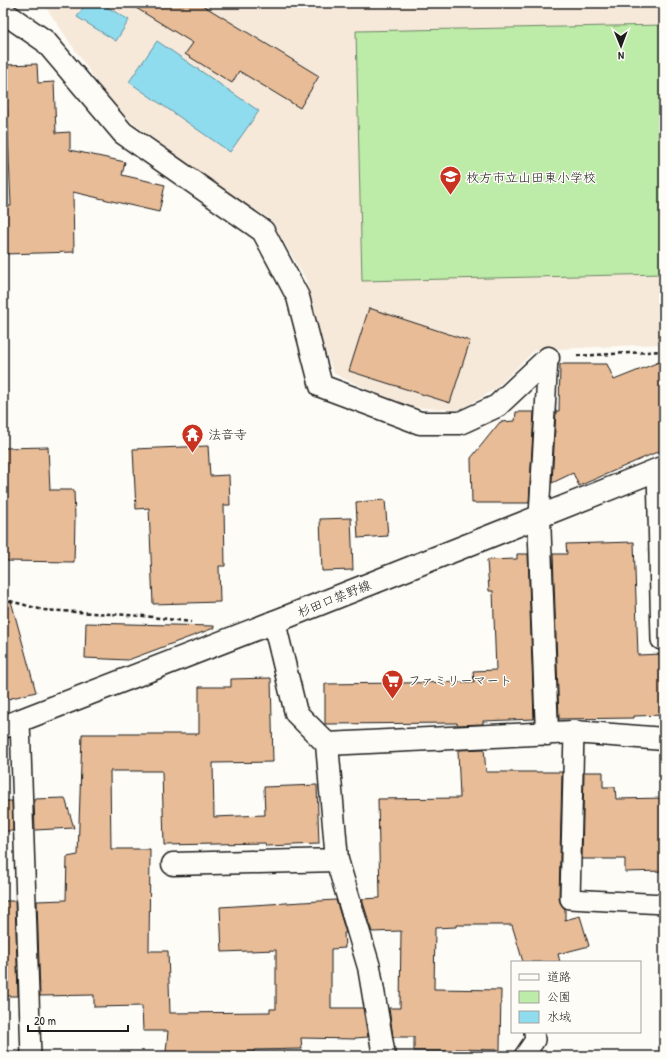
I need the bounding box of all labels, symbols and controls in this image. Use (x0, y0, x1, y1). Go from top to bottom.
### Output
north arrow (601, 26, 641, 66)
text: N (618, 49, 624, 63)
school or university icon: 枚方市立山田東小学校 (437, 164, 463, 197)
place label: 枚方市立山田東小学校 (466, 168, 596, 186)
temple icon: 法音寺 (180, 421, 206, 454)
place label: 法音寺 (208, 425, 247, 443)
street label: 杉田口禁野線 (294, 575, 374, 621)
supermarket icon: ファミリーマート (379, 667, 405, 700)
place label: ファミリーマート (408, 671, 512, 689)
legend (511, 961, 641, 1033)
text: 道路 (547, 968, 571, 985)
text: 公園 (547, 988, 571, 1005)
scale bar (28, 1007, 128, 1033)
text: 水域 (547, 1008, 571, 1025)
text: 20 m (34, 1012, 56, 1029)

